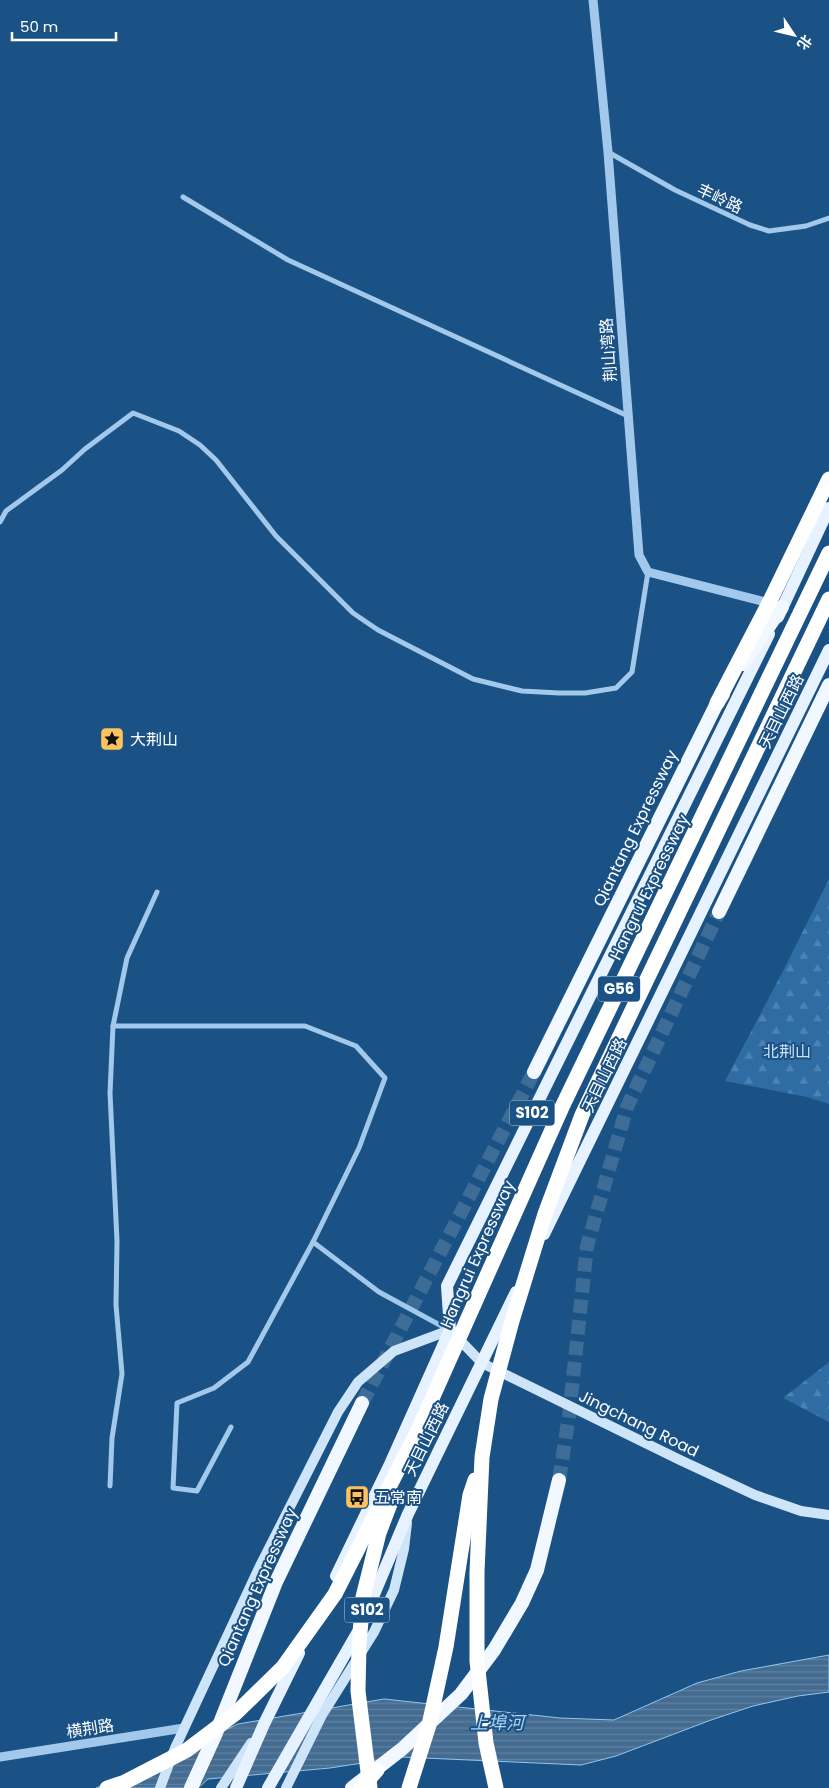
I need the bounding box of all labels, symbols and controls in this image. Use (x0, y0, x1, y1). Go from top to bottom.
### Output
scale bar (12, 10, 116, 42)
north arrow (769, 10, 819, 60)
text: 50 m (20, 16, 58, 37)
text: 北 (792, 31, 817, 54)
street label: 丰岭路 (693, 178, 746, 219)
street label: 荆山湾路 (595, 317, 622, 383)
street label: 天目山西路 (754, 670, 809, 752)
place icon: 大荆山 (99, 726, 125, 752)
place label: 大荆山 (130, 728, 178, 751)
street label: Qiantang Expressway (587, 746, 683, 910)
street label: Hangrui Expressway (604, 810, 695, 964)
road number: G56 (598, 976, 640, 1002)
street label: 天目山西路 (577, 1034, 632, 1116)
park label: 北荆山 (763, 1040, 811, 1063)
road number: S102 (510, 1100, 554, 1126)
street label: Hangrui Expressway (434, 1177, 520, 1332)
street label: Jingchang Road (575, 1384, 703, 1463)
street label: 天目山西路 (399, 1398, 454, 1480)
bus stop icon: 五常南 (344, 1484, 370, 1510)
place label: 五常南 (374, 1486, 422, 1509)
street label: Qiantang Expressway (212, 1504, 303, 1670)
road number: S102 (344, 1598, 390, 1622)
water label: 上埠河 (470, 1710, 527, 1735)
street label: 横荆路 (65, 1713, 116, 1744)

